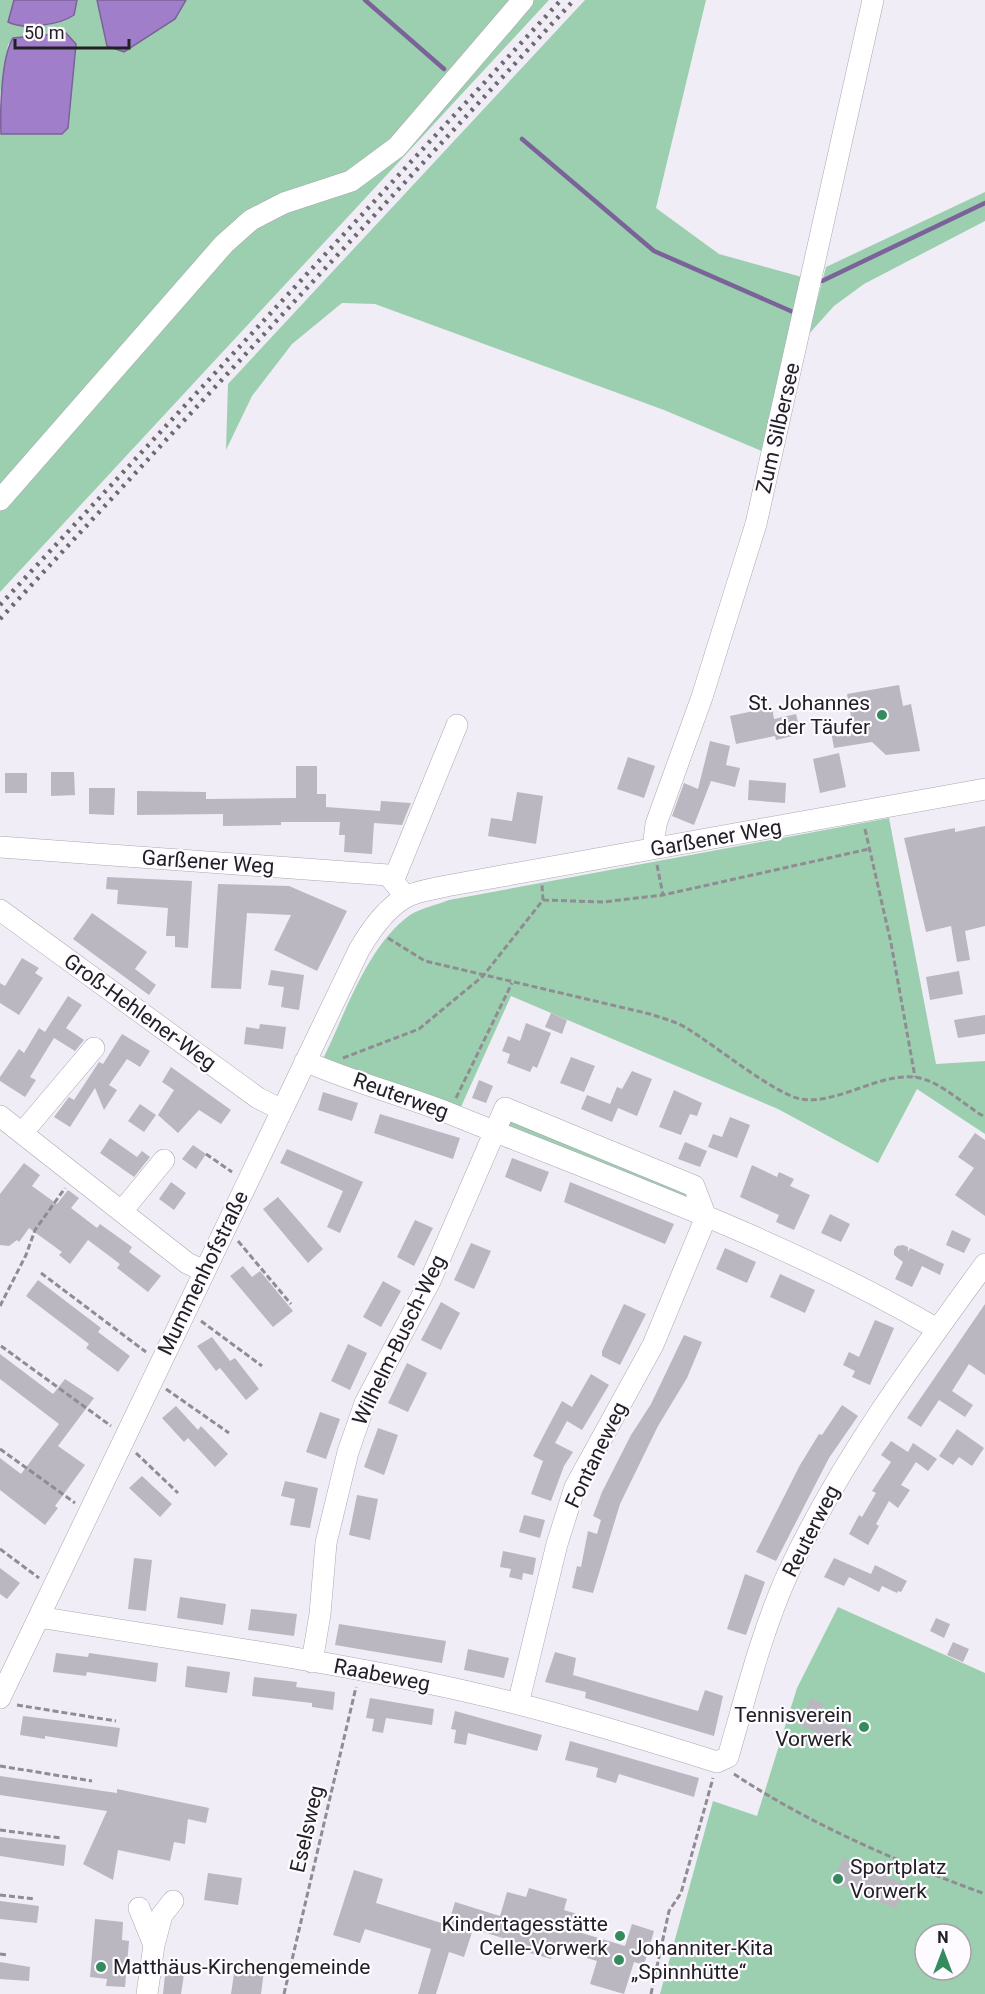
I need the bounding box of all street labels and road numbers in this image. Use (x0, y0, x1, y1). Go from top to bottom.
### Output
street label: Zum Silbersee (751, 360, 805, 496)
street label: Garßener Weg (649, 815, 783, 861)
street label: Garßener Weg (141, 845, 275, 879)
street label: Groß-Hehlener-Weg (59, 949, 221, 1075)
street label: Reuterweg (350, 1068, 452, 1124)
street label: Mummenhofstraße (153, 1187, 253, 1359)
street label: Wilhelm-Busch-Weg (347, 1251, 451, 1429)
street label: Fontaneweg (560, 1398, 632, 1512)
street label: Reuterweg (778, 1481, 844, 1581)
street label: Raabeweg (332, 1654, 432, 1696)
street label: Eselsweg (285, 1783, 329, 1875)

